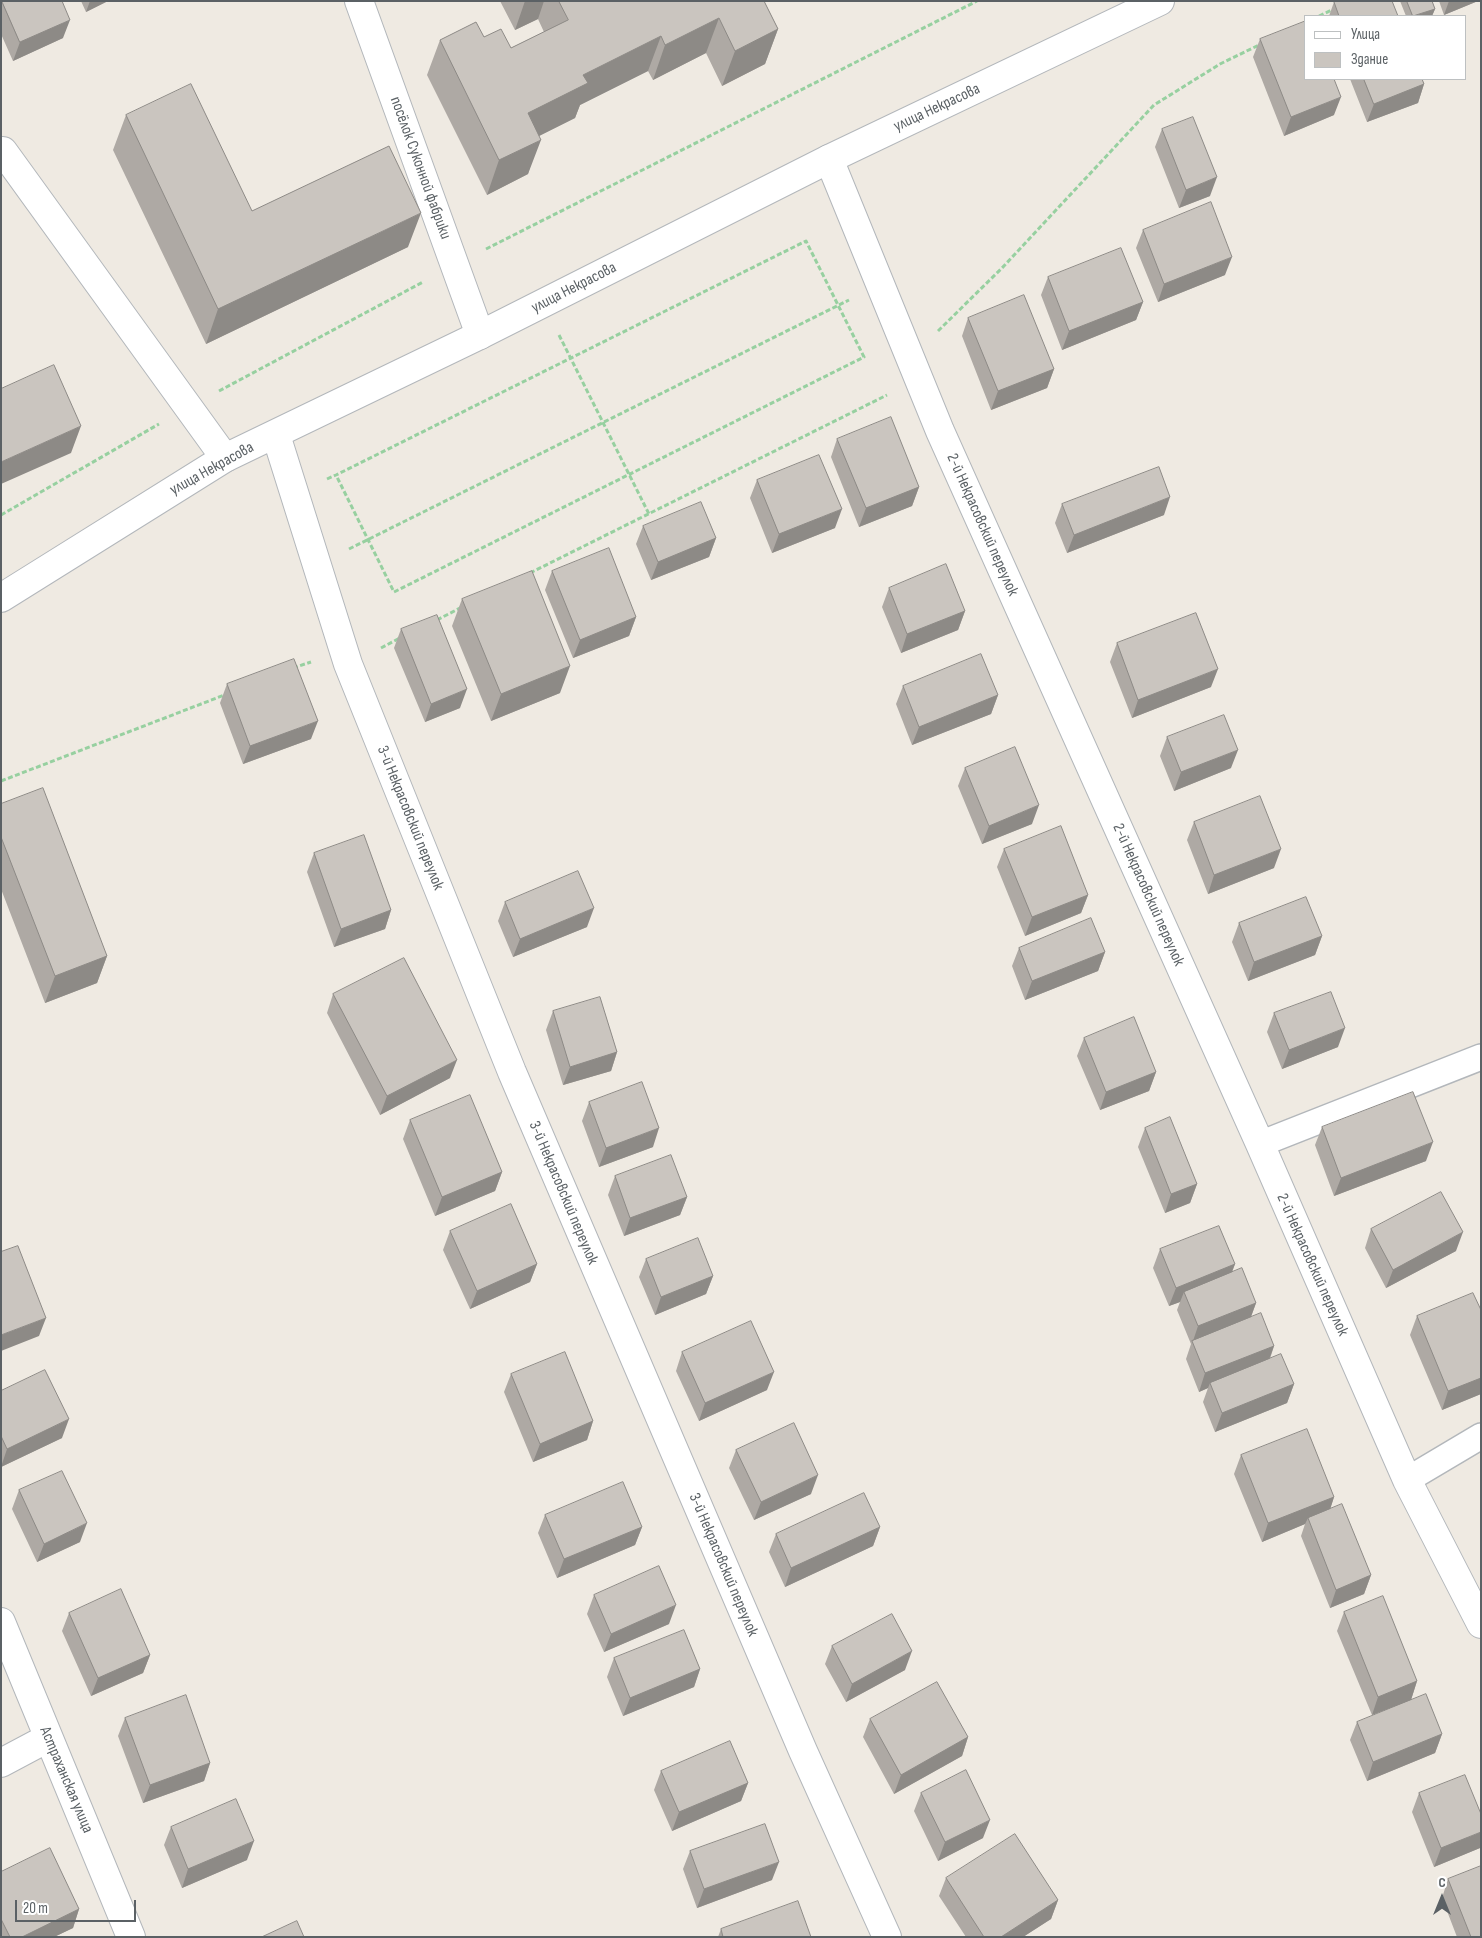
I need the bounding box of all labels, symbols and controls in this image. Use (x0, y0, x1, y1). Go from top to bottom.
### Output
legend (1304, 15, 1467, 80)
text: Улица (1351, 25, 1380, 44)
text: Здание (1351, 50, 1388, 69)
street label: улица Некрасова (891, 80, 983, 136)
street label: посёлок Суконной фабрики (385, 94, 455, 242)
street label: улица Некрасова (528, 258, 620, 318)
street label: улица Некрасова (167, 438, 257, 500)
street label: 2-й Некрасовский переулок (942, 451, 1022, 599)
street label: 3-й Некрасовский переулок (372, 743, 448, 893)
street label: 2-й Некрасовский переулок (1108, 821, 1188, 969)
street label: 3-й Некрасовский переулок (524, 1118, 602, 1268)
street label: 2-й Некрасовский переулок (1272, 1191, 1352, 1339)
street label: 3-й Некрасовский переулок (684, 1490, 762, 1640)
street label: Астраханская улица (35, 1724, 97, 1836)
north arrow (1417, 1873, 1467, 1923)
text: С (1438, 1874, 1446, 1891)
scale bar (18, 1890, 139, 1922)
text: 20 m (23, 1899, 48, 1918)

